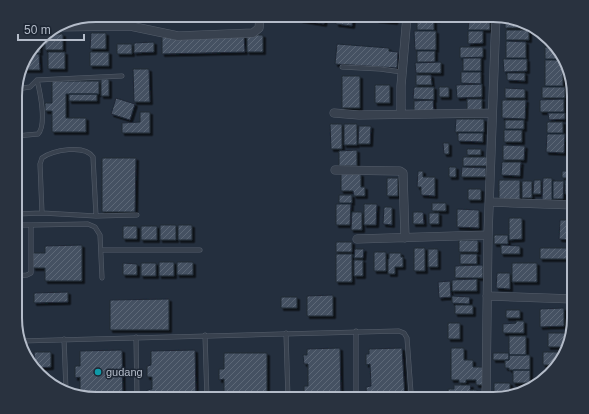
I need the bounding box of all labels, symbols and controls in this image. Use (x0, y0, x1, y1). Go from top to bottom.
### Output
scale bar (18, 16, 84, 42)
text: 50 m (24, 23, 51, 37)
place label: gudang (106, 366, 143, 378)
marker: gudang (93, 367, 103, 377)

